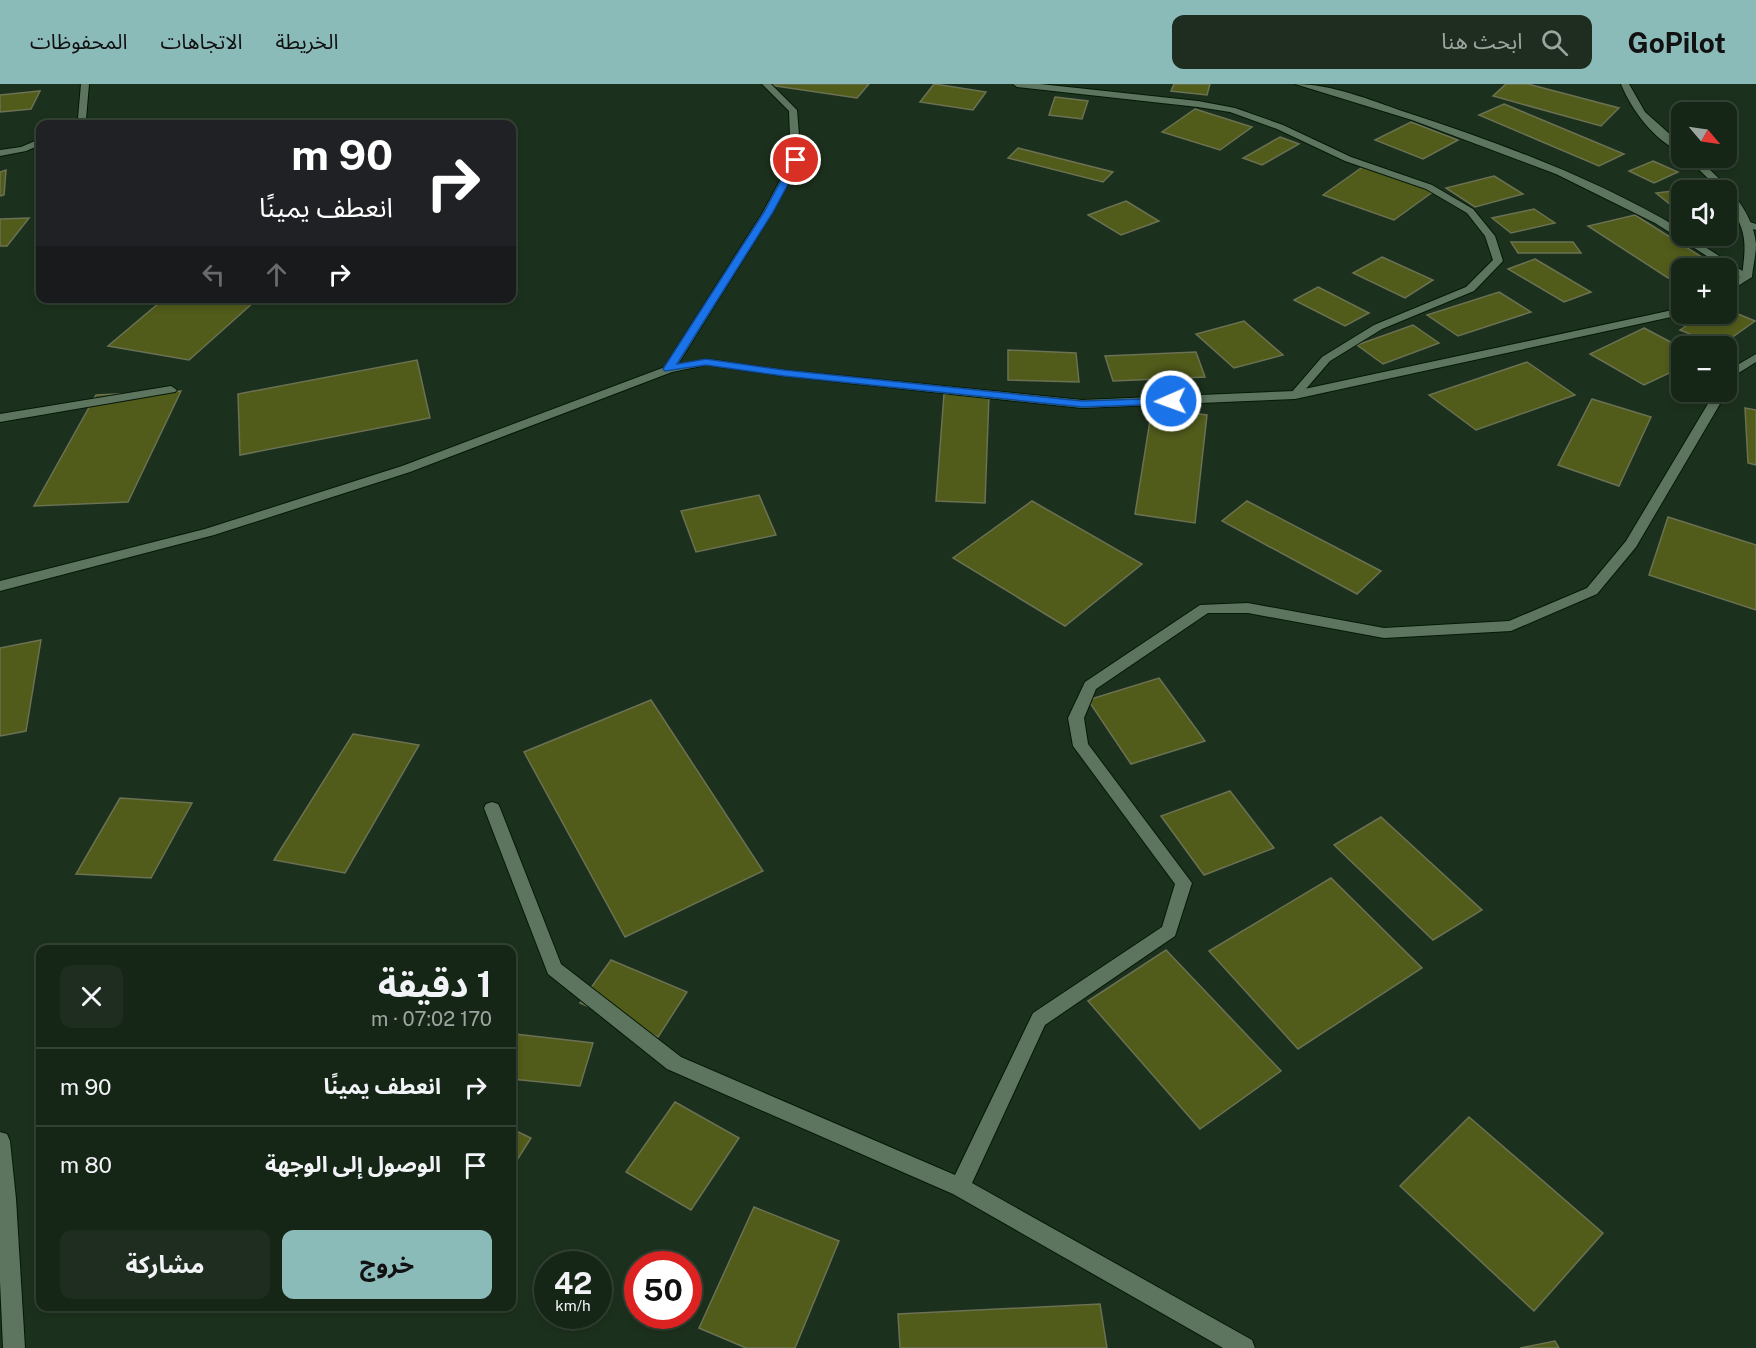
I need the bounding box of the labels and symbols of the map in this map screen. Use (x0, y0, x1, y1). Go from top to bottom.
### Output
north arrow (1671, 102, 1737, 168)
pin (770, 134, 821, 185)
position arrow (1139, 369, 1203, 433)
speed limit sign: 50 (624, 1251, 702, 1329)

